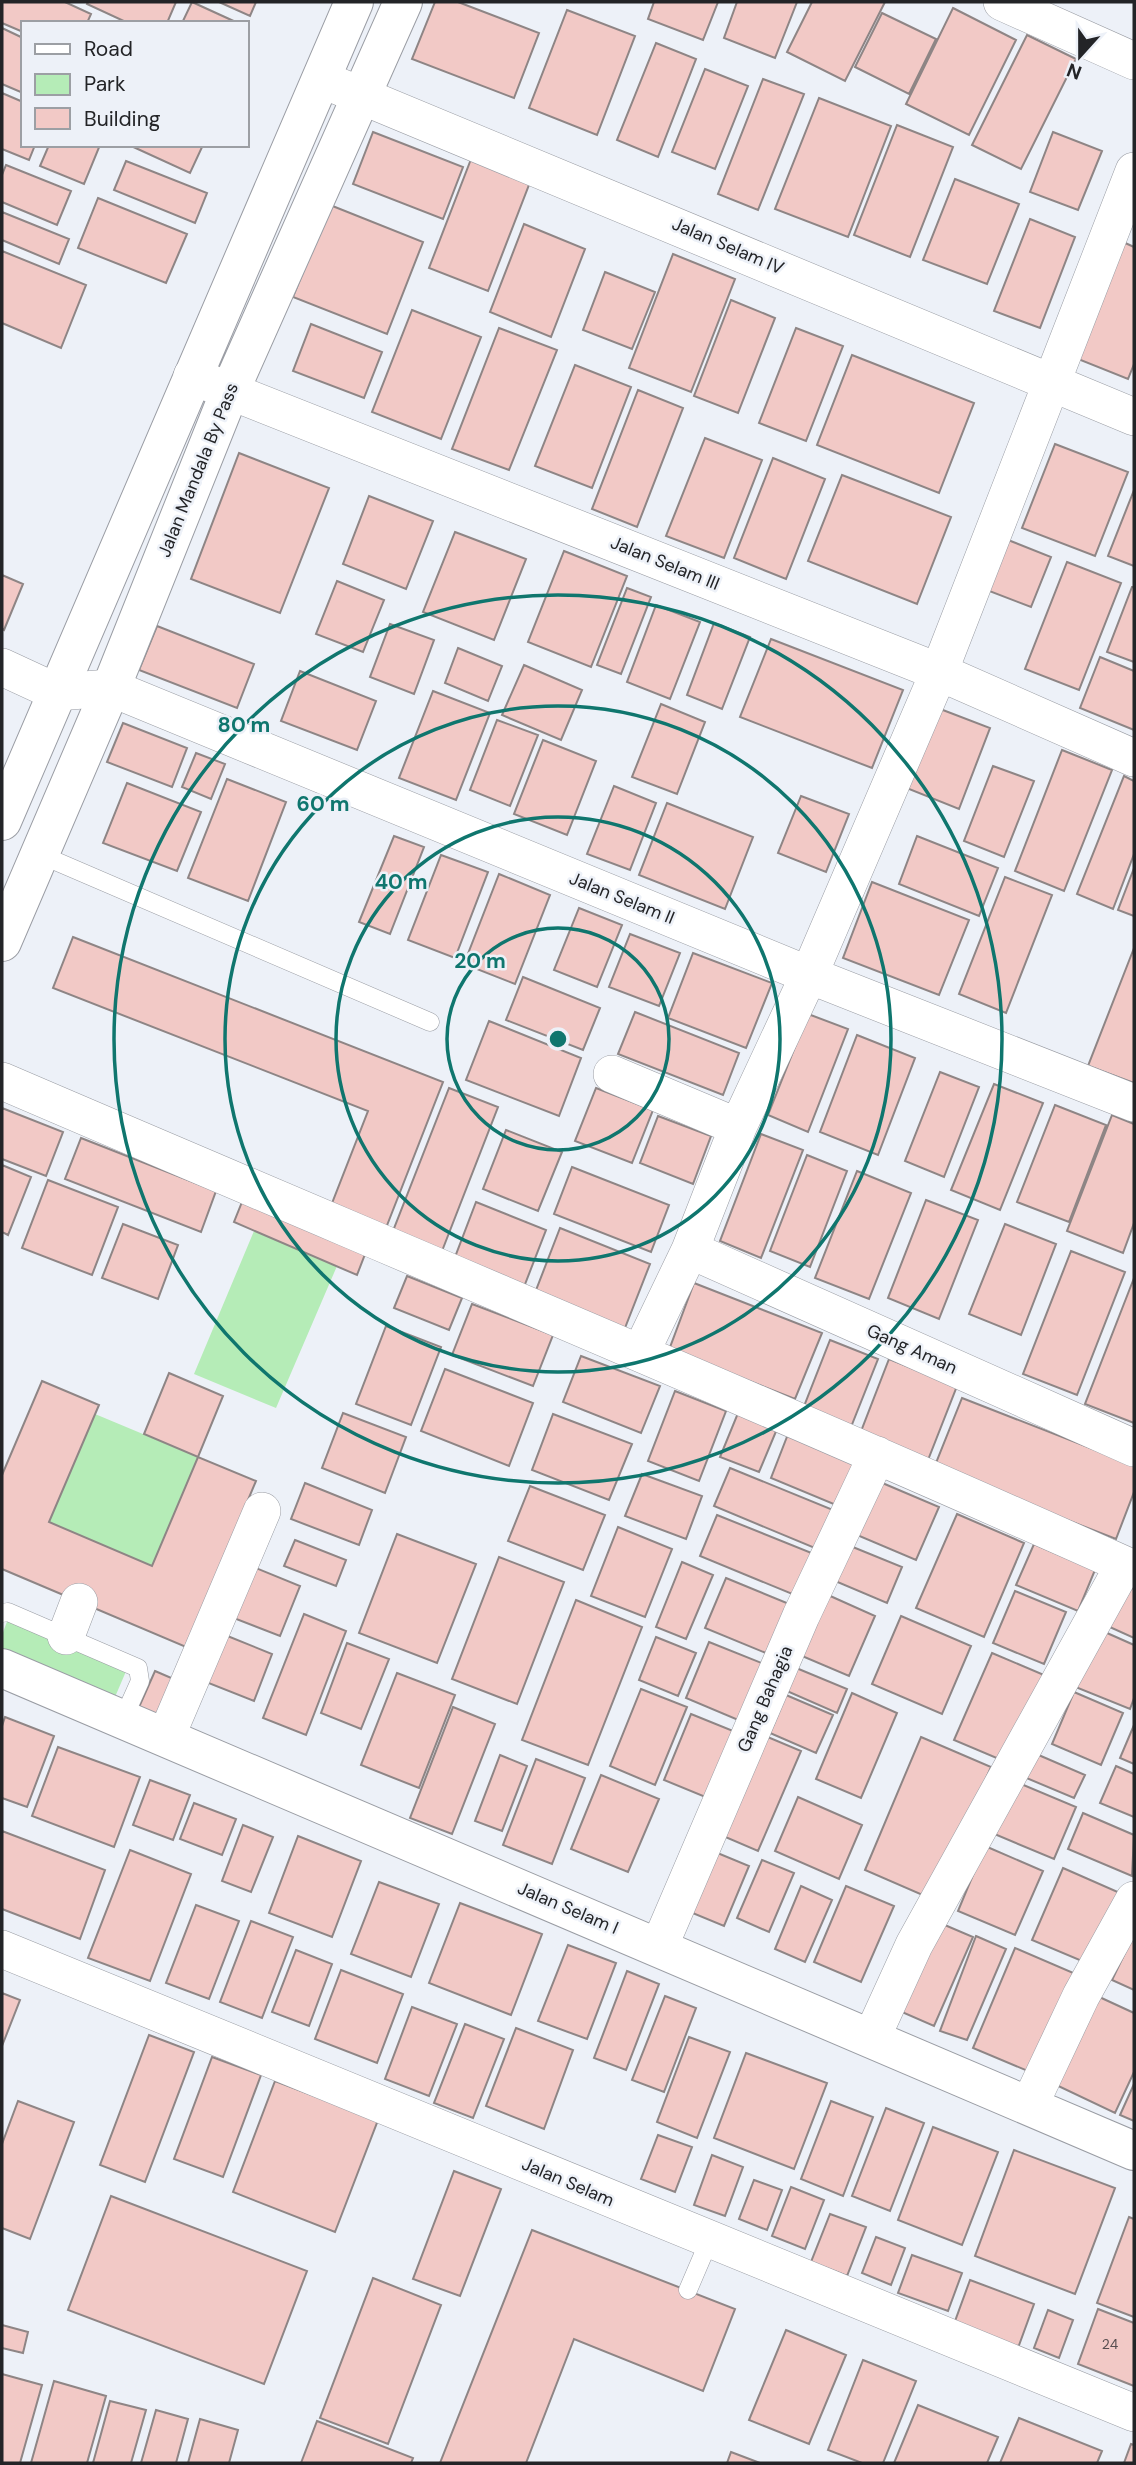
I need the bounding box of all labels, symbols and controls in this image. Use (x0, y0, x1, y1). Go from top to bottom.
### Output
legend (21, 21, 248, 147)
north arrow (1045, 21, 1115, 91)
text: Road (84, 35, 133, 63)
text: N (1063, 57, 1085, 86)
text: Park (84, 70, 126, 98)
text: Building (84, 105, 161, 133)
street label: Jalan Selam IV (668, 212, 788, 280)
street label: Jalan Mandala By Pass (152, 379, 244, 561)
street label: Jalan Selam III (607, 530, 723, 596)
text: 80 m (218, 711, 270, 739)
text: 60 m (297, 790, 349, 818)
street label: Jalan Selam II (566, 866, 678, 930)
text: 40 m (374, 868, 428, 896)
text: 20 m (454, 947, 506, 975)
centre of rings (546, 1027, 570, 1051)
street label: Gang Aman (863, 1318, 961, 1380)
street label: Gang Bahagia (732, 1642, 798, 1756)
street label: Jalan Selam I (514, 1876, 622, 1940)
street label: Jalan Selam (518, 2152, 618, 2212)
house number: 24 (1102, 2335, 1119, 2353)

